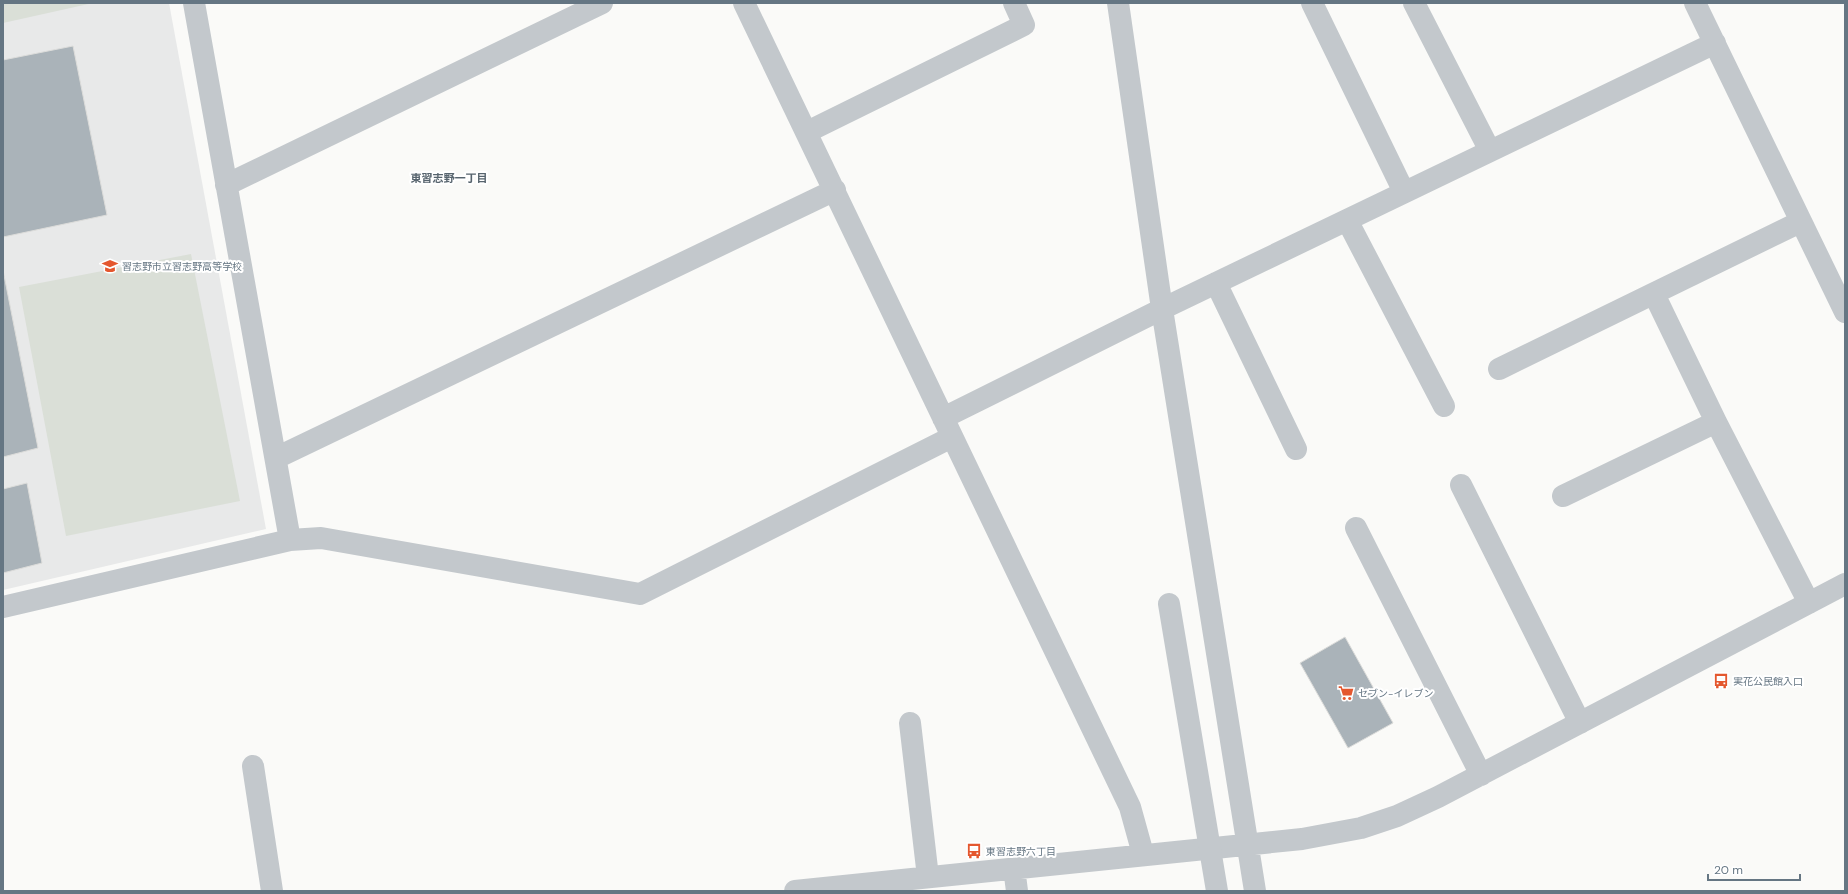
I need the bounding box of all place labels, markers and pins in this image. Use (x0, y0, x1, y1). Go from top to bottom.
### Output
school or university icon: 習志野市立習志野高等学校 (101, 257, 119, 275)
place label: 習志野市立習志野高等学校 (122, 260, 242, 273)
bus stop icon: 実花公民館入口 (1712, 672, 1730, 690)
place label: 実花公民館入口 (1733, 675, 1803, 688)
supermarket icon: セブン-イレブン (1337, 684, 1355, 702)
place label: セブン-イレブン (1358, 687, 1433, 700)
bus stop icon: 東習志野六丁目 (965, 842, 983, 860)
place label: 東習志野六丁目 (986, 845, 1056, 858)

